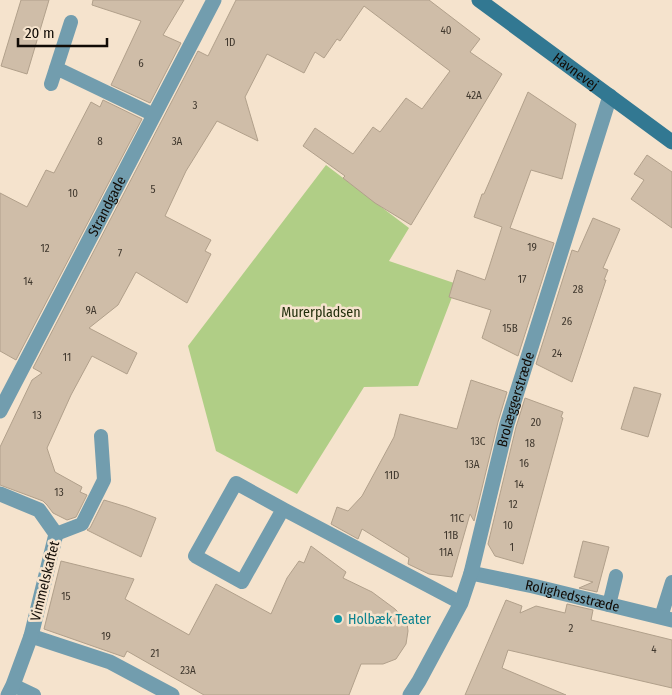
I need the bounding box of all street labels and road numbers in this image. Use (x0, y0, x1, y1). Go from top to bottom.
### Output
street label: Havnevej (550, 49, 602, 93)
street label: Strandgade (84, 173, 129, 239)
street label: Brolæggerstræde (493, 350, 538, 449)
street label: Vimmelskaftet (27, 539, 63, 623)
street label: Rolighedsstræde (524, 576, 621, 615)

